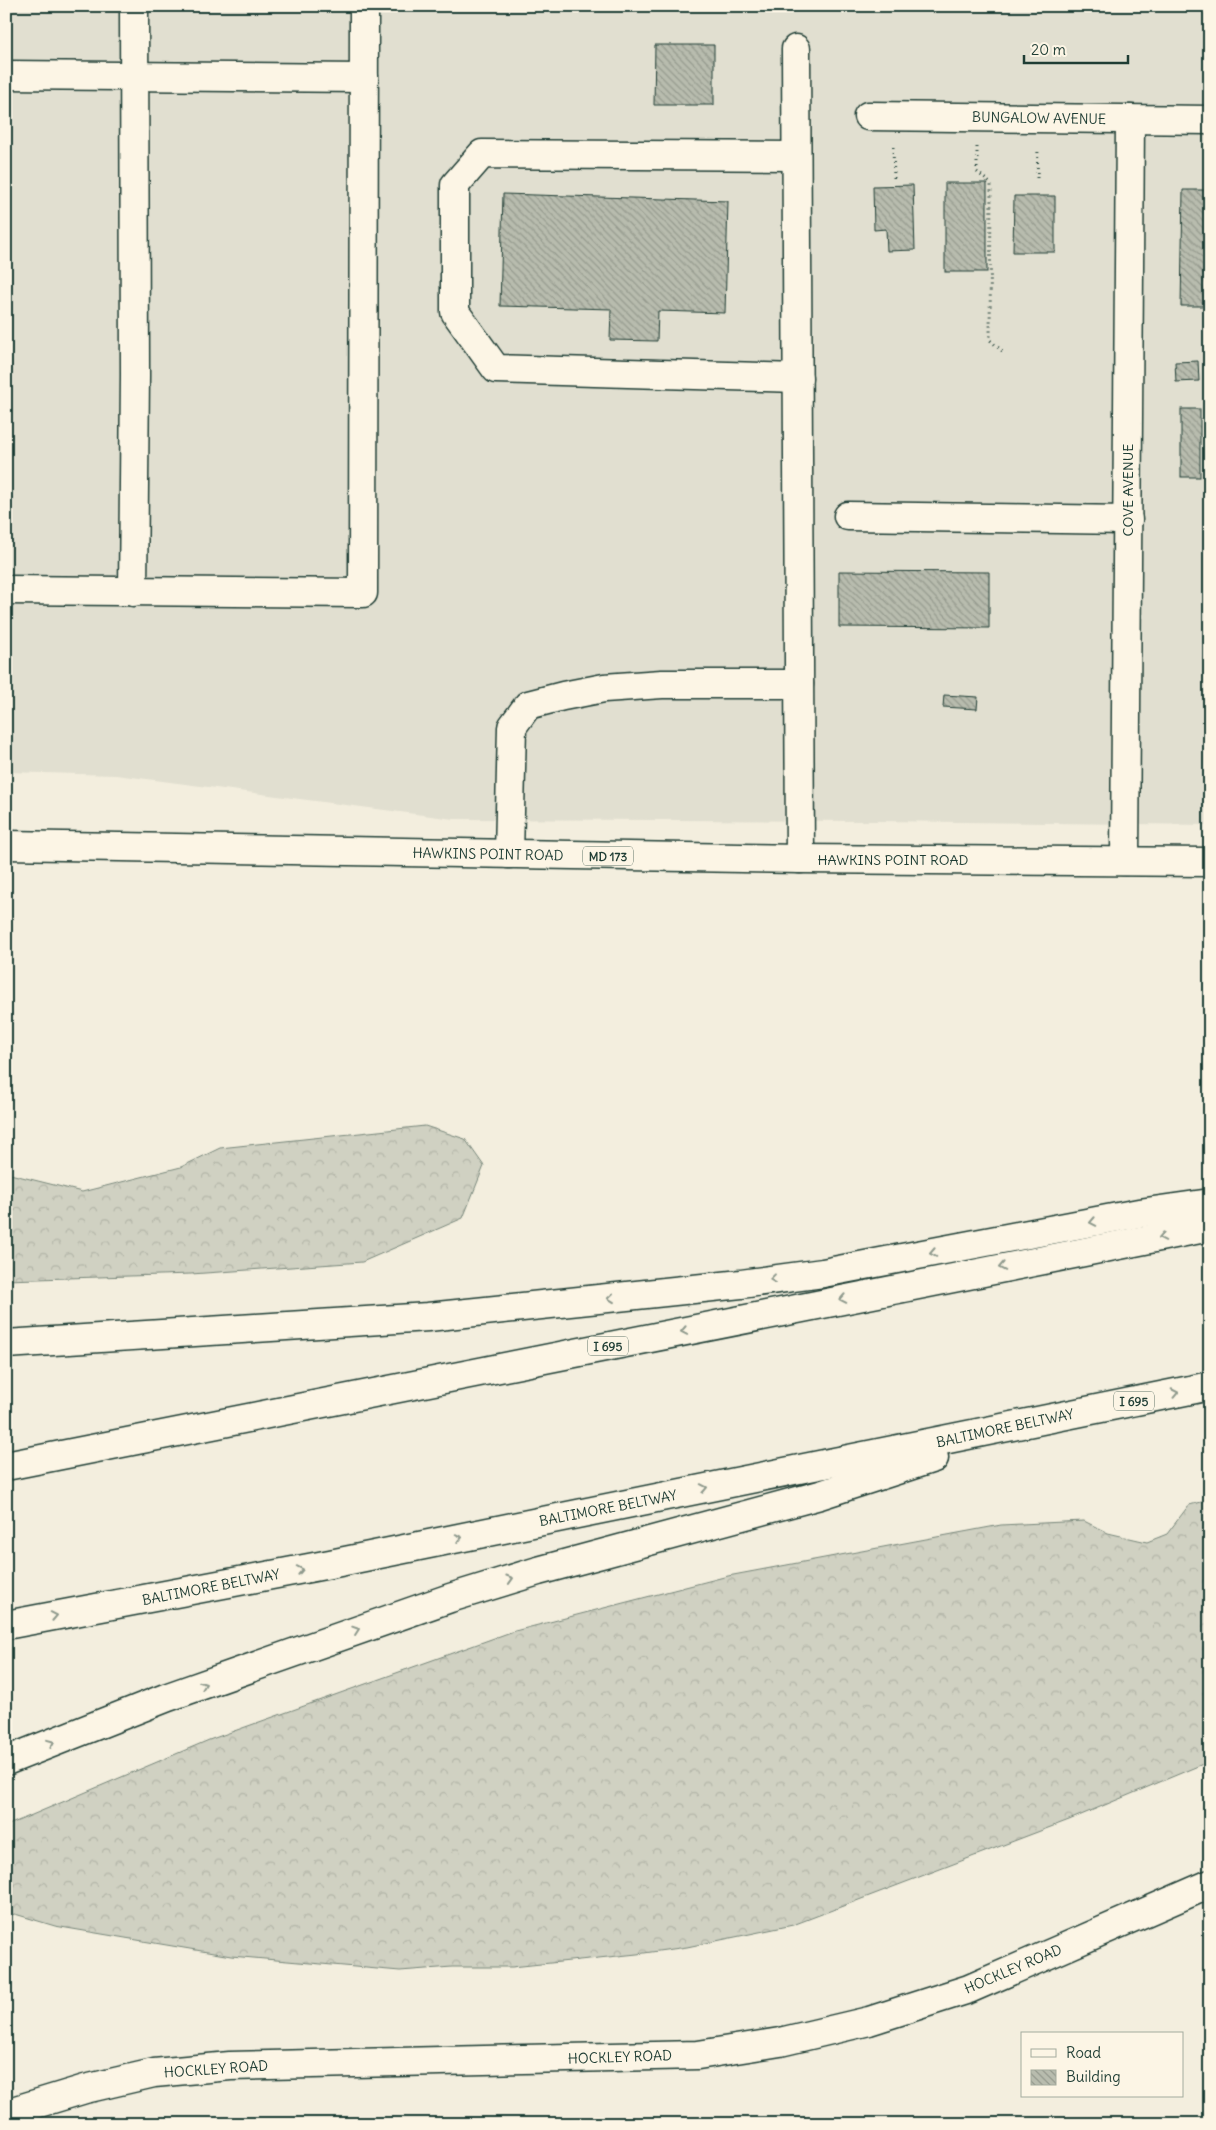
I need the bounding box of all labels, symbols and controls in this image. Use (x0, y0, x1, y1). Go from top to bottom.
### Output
scale bar (1024, 32, 1127, 64)
text: 20 m (1031, 40, 1066, 59)
street label: BUNGALOW AVENUE (972, 108, 1106, 128)
street label: COVE AVENUE (1119, 443, 1137, 537)
street label: HAWKINS POINT ROAD (412, 844, 564, 864)
road number: MD 173 (583, 846, 633, 866)
street label: HAWKINS POINT ROAD (818, 851, 969, 869)
one-way arrow (1088, 1217, 1097, 1227)
one-way arrow (1158, 1231, 1166, 1242)
one-way arrow (929, 1247, 937, 1258)
one-way arrow (998, 1262, 1007, 1272)
one-way arrow (768, 1274, 777, 1284)
one-way arrow (607, 1292, 615, 1303)
one-way arrow (839, 1293, 847, 1303)
one-way arrow (679, 1325, 688, 1335)
road number: I 695 (588, 1336, 628, 1355)
one-way arrow (1170, 1388, 1179, 1399)
road number: I 695 (1114, 1392, 1154, 1410)
street label: BALTIMORE BELTWAY (935, 1405, 1076, 1451)
one-way arrow (700, 1484, 709, 1494)
street label: BALTIMORE BELTWAY (538, 1486, 679, 1530)
one-way arrow (455, 1533, 463, 1543)
street label: BALTIMORE BELTWAY (141, 1565, 282, 1609)
one-way arrow (295, 1565, 304, 1575)
one-way arrow (506, 1575, 514, 1585)
one-way arrow (50, 1612, 59, 1622)
one-way arrow (351, 1626, 360, 1636)
one-way arrow (198, 1681, 207, 1691)
one-way arrow (46, 1739, 55, 1749)
street label: HOCKLEY ROAD (961, 1940, 1065, 1998)
legend (1021, 2032, 1184, 2098)
text: Road (1066, 2043, 1101, 2062)
street label: HOCKLEY ROAD (568, 2046, 672, 2068)
street label: HOCKLEY ROAD (163, 2056, 269, 2082)
text: Building (1066, 2067, 1121, 2086)

